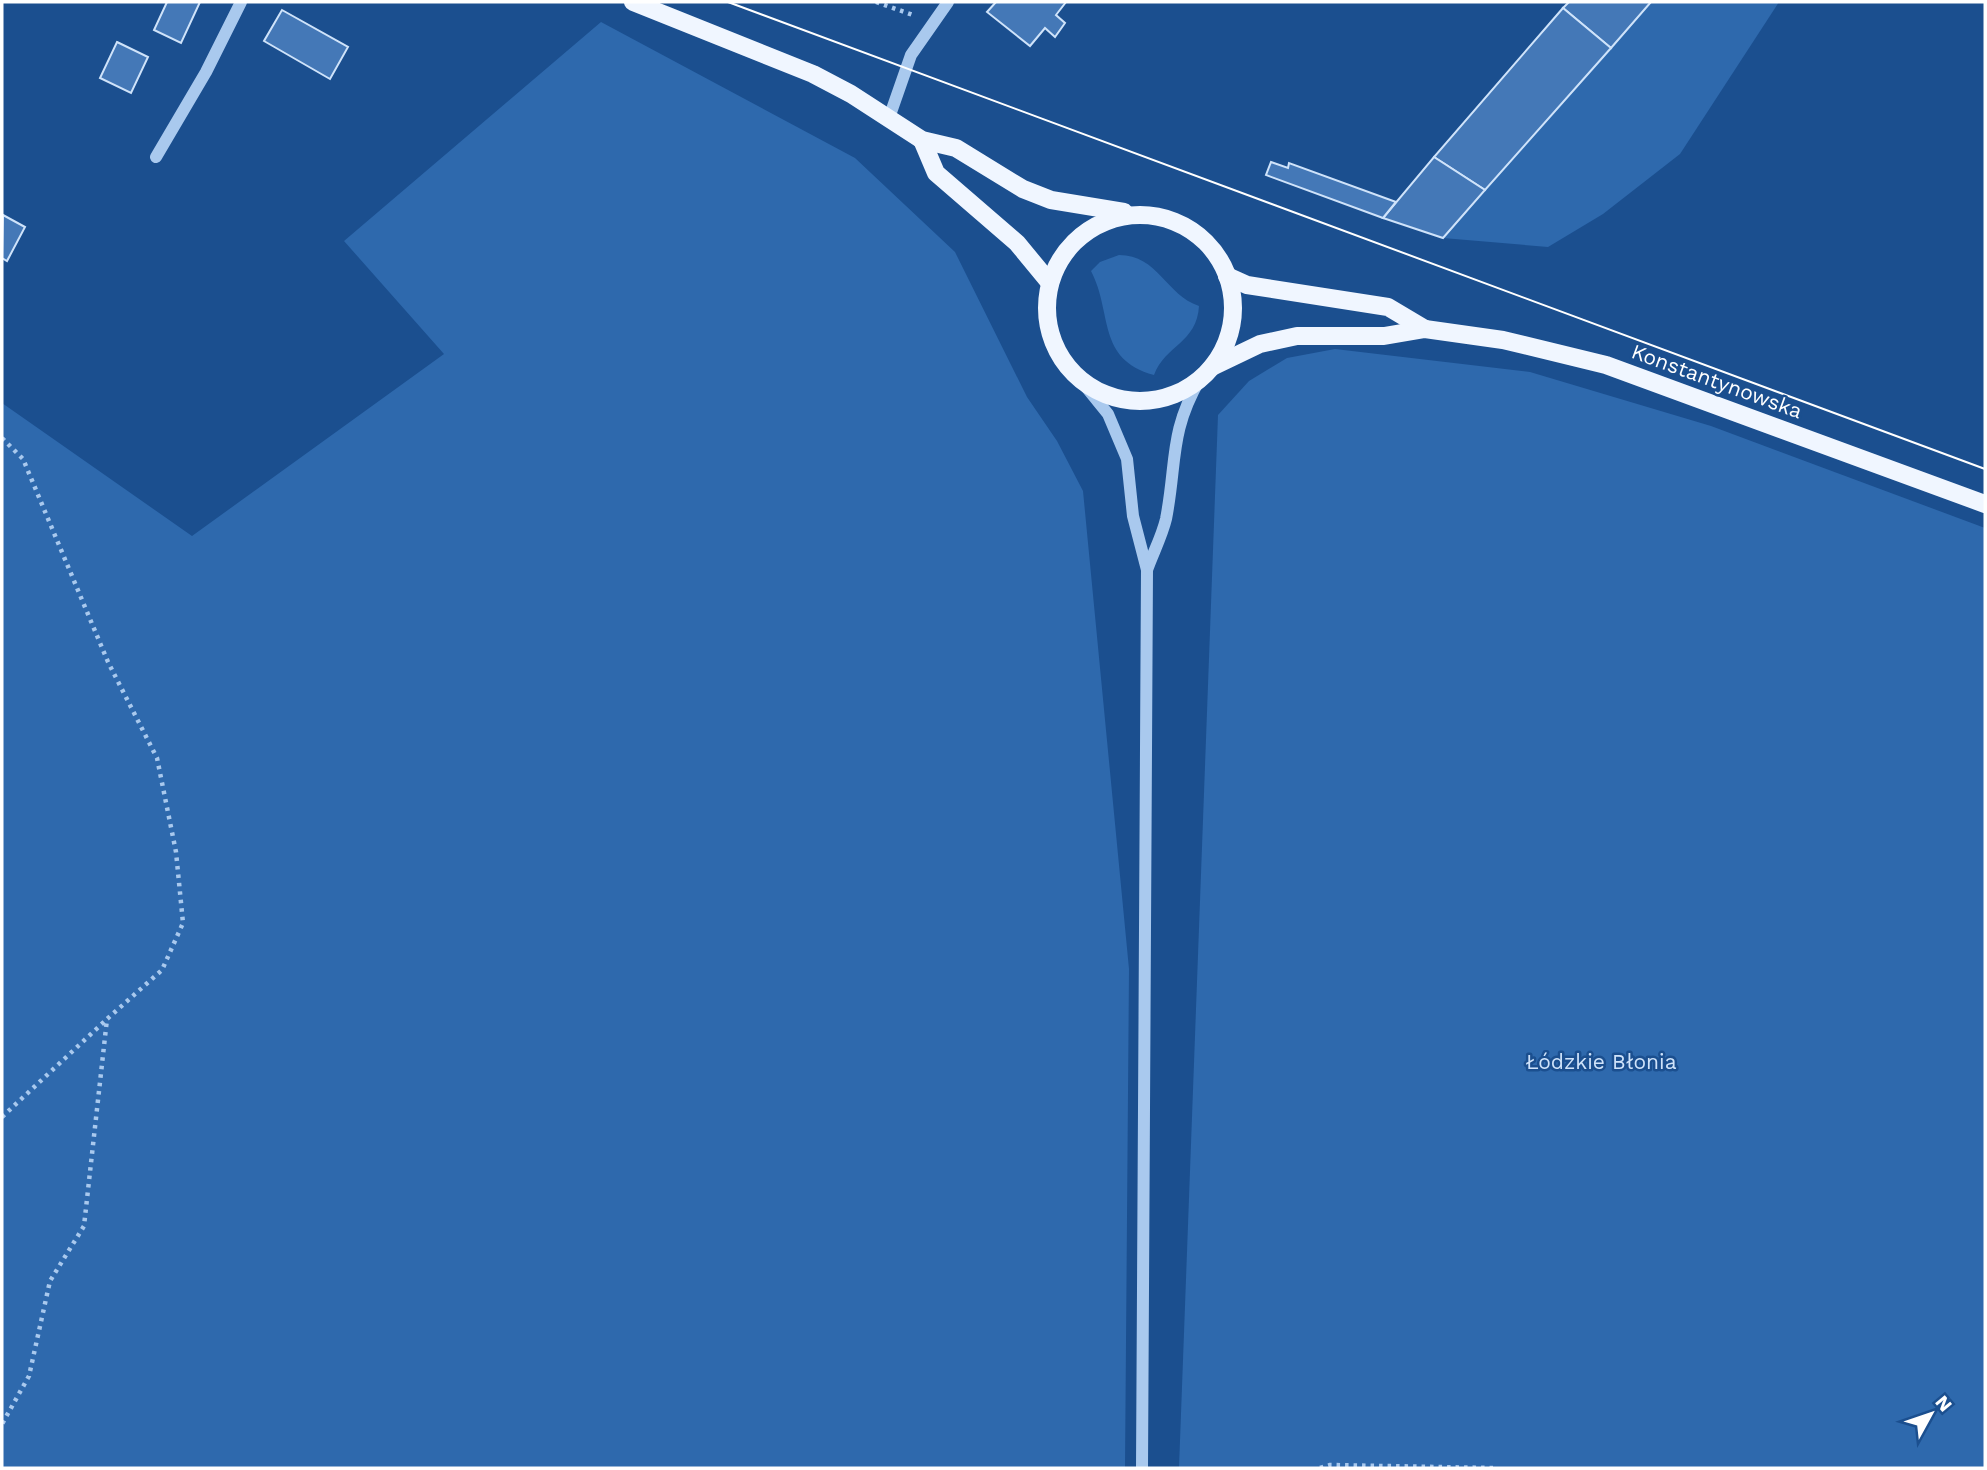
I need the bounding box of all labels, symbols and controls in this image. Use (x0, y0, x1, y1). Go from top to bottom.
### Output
street label: Konstantynowska (1628, 338, 1806, 424)
park label: Łódzkie Błonia (1525, 1049, 1677, 1074)
north arrow (1896, 1379, 1966, 1449)
text: N (1930, 1391, 1957, 1416)

